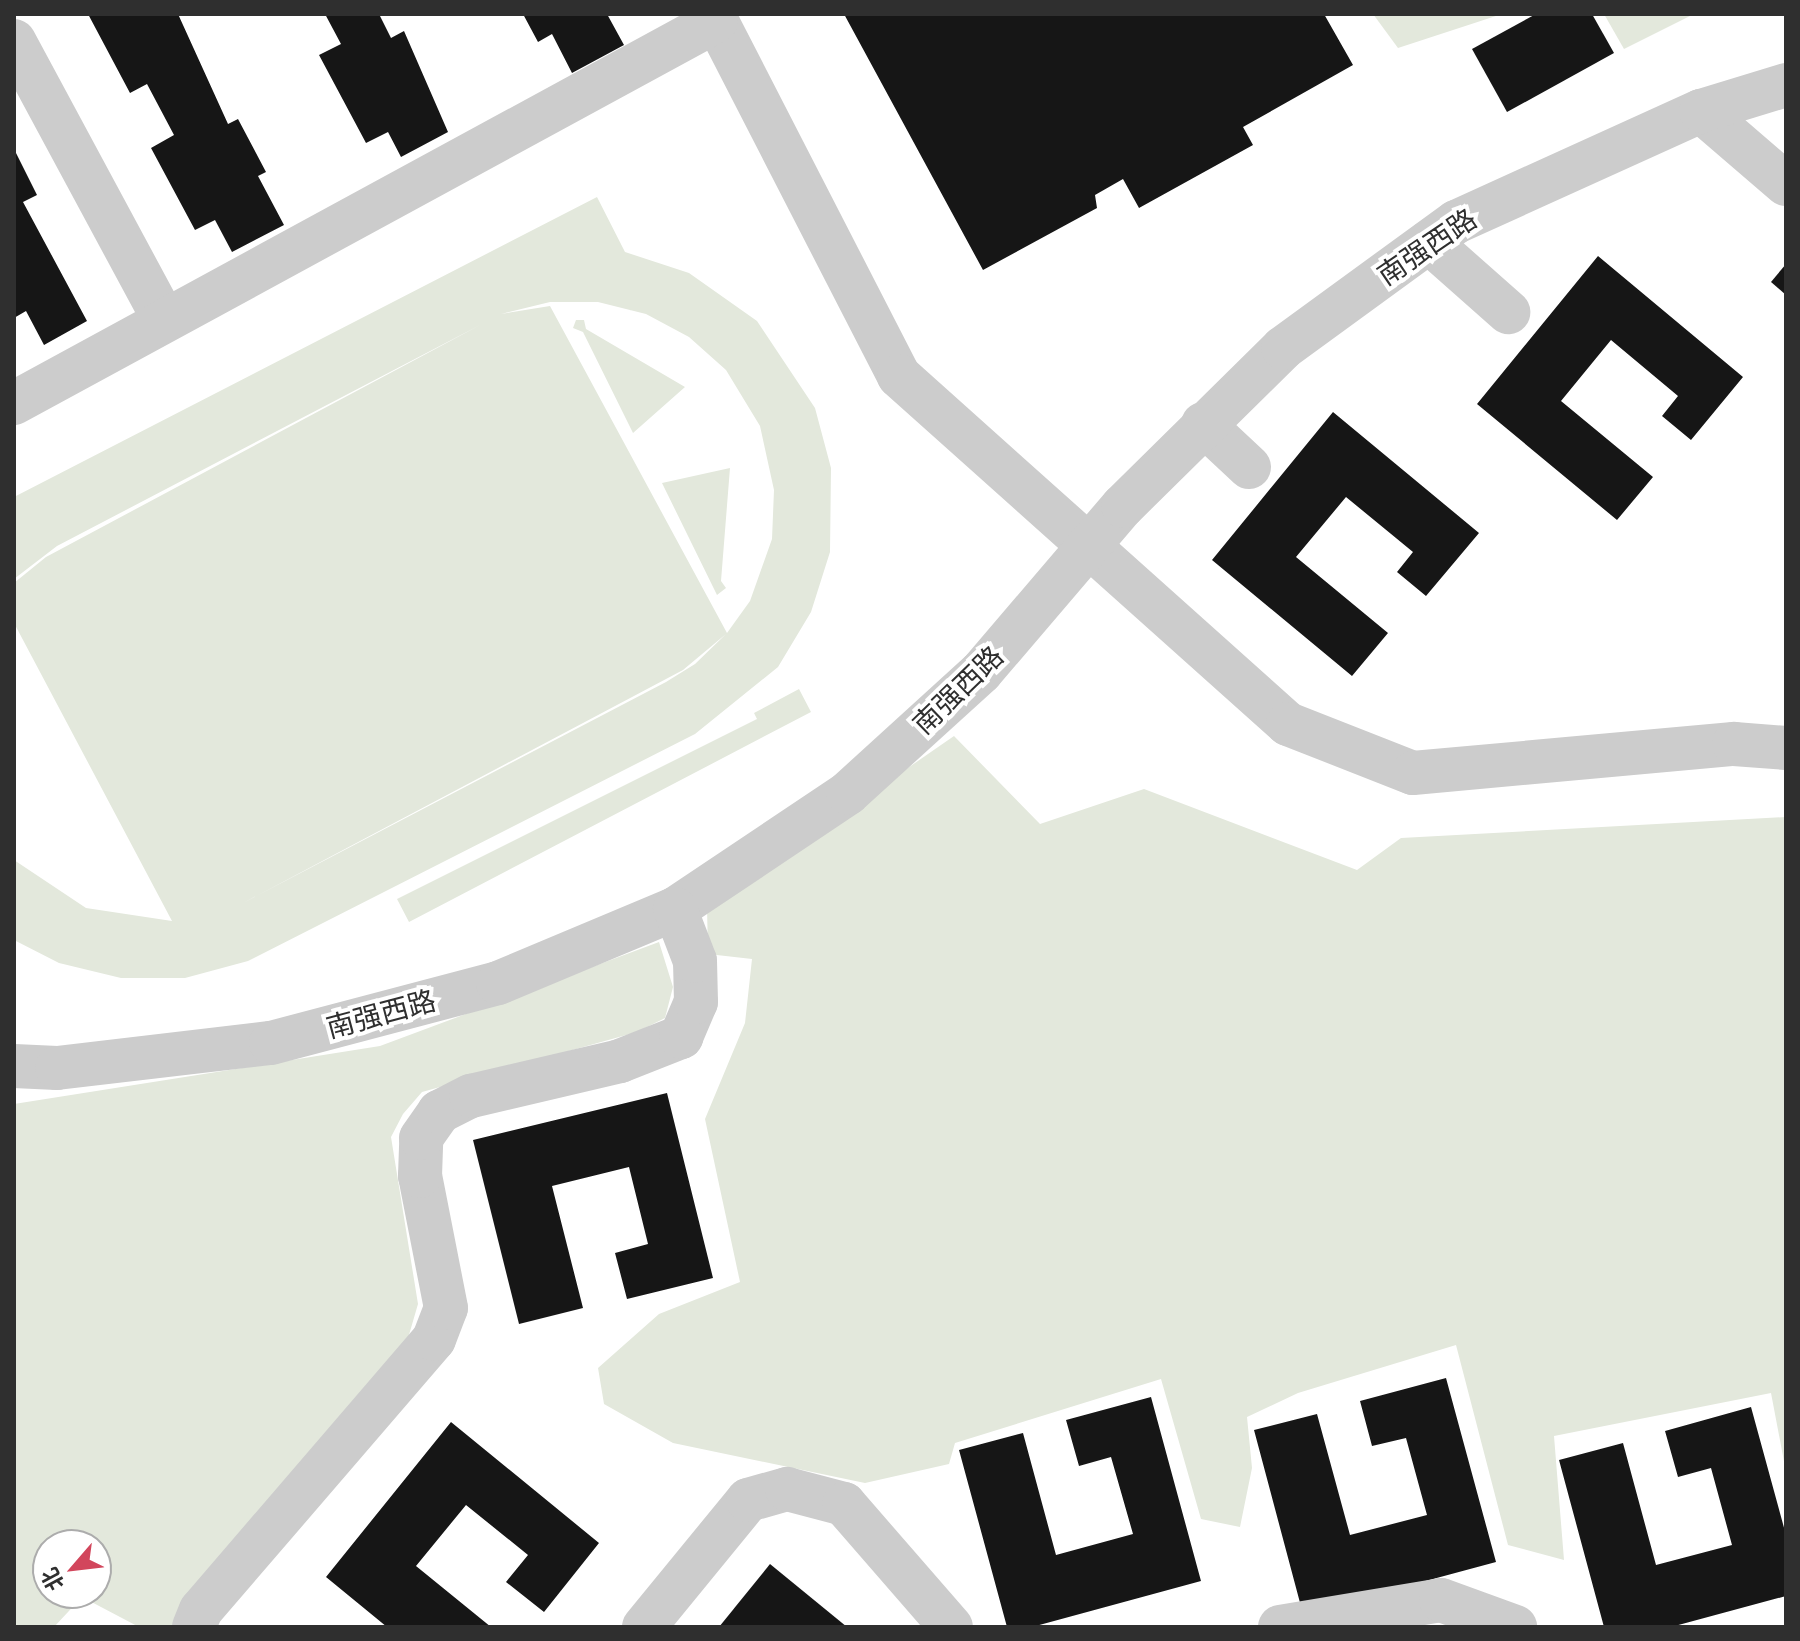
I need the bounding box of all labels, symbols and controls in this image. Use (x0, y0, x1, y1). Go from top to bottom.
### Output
street label: 南强西路 (1371, 202, 1483, 292)
street label: 南强西路 (906, 639, 1010, 741)
street label: 南强西路 (323, 983, 439, 1045)
north arrow (32, 1529, 112, 1609)
text: 北 (34, 1563, 70, 1596)

